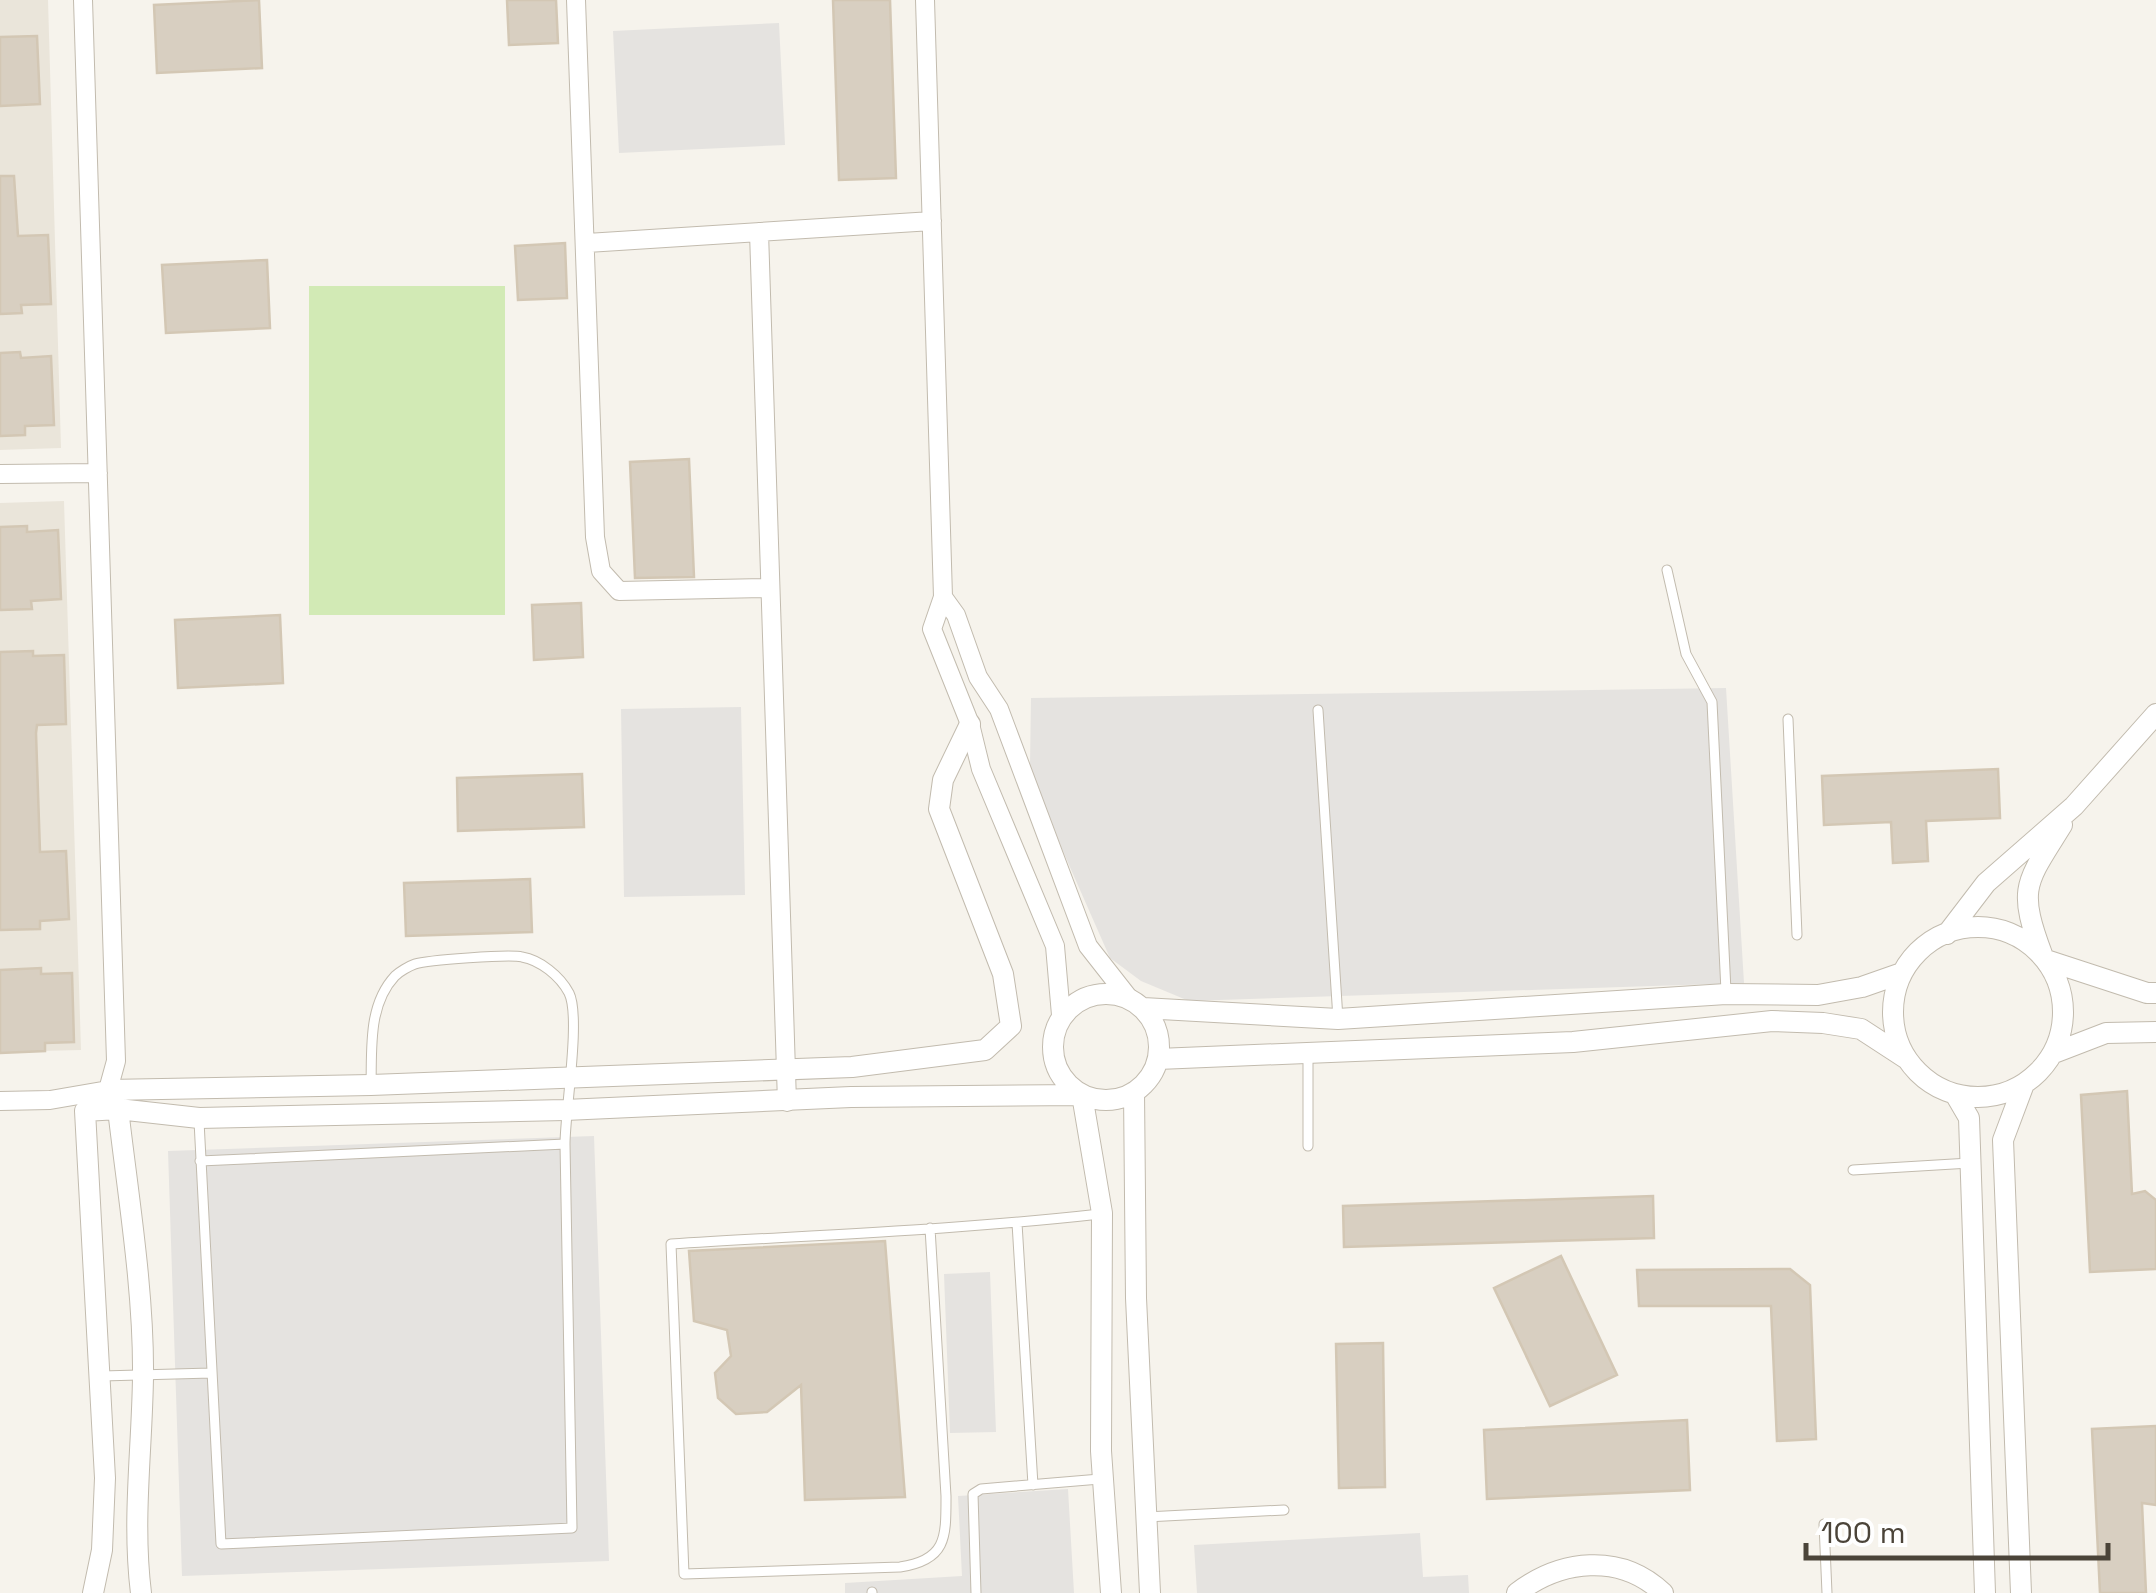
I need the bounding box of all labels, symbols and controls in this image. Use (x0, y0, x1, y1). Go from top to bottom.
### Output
scale bar (1806, 1498, 2108, 1560)
text: 100 m (1821, 1513, 1906, 1552)

